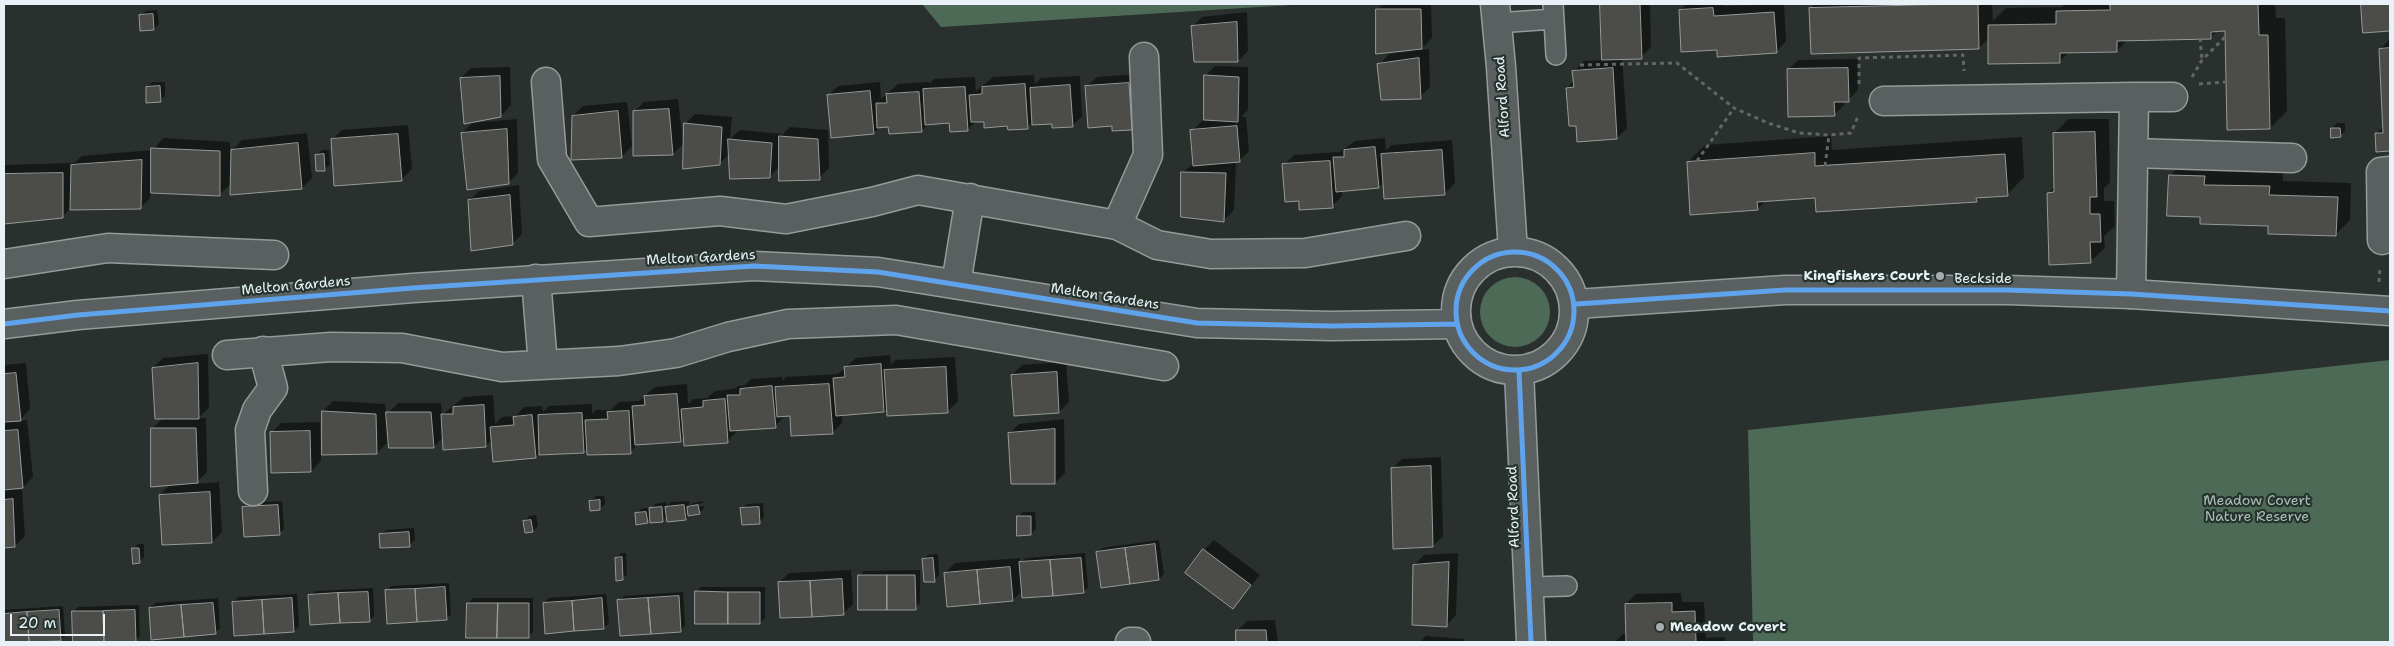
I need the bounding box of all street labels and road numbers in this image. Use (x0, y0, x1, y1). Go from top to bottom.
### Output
street label: Alford Road (1492, 55, 1514, 139)
street label: Melton Gardens (646, 247, 756, 269)
street label: Beckside (1954, 271, 2012, 287)
street label: Melton Gardens (241, 273, 351, 299)
street label: Melton Gardens (1049, 280, 1161, 314)
street label: Alford Road (1504, 466, 1524, 548)

